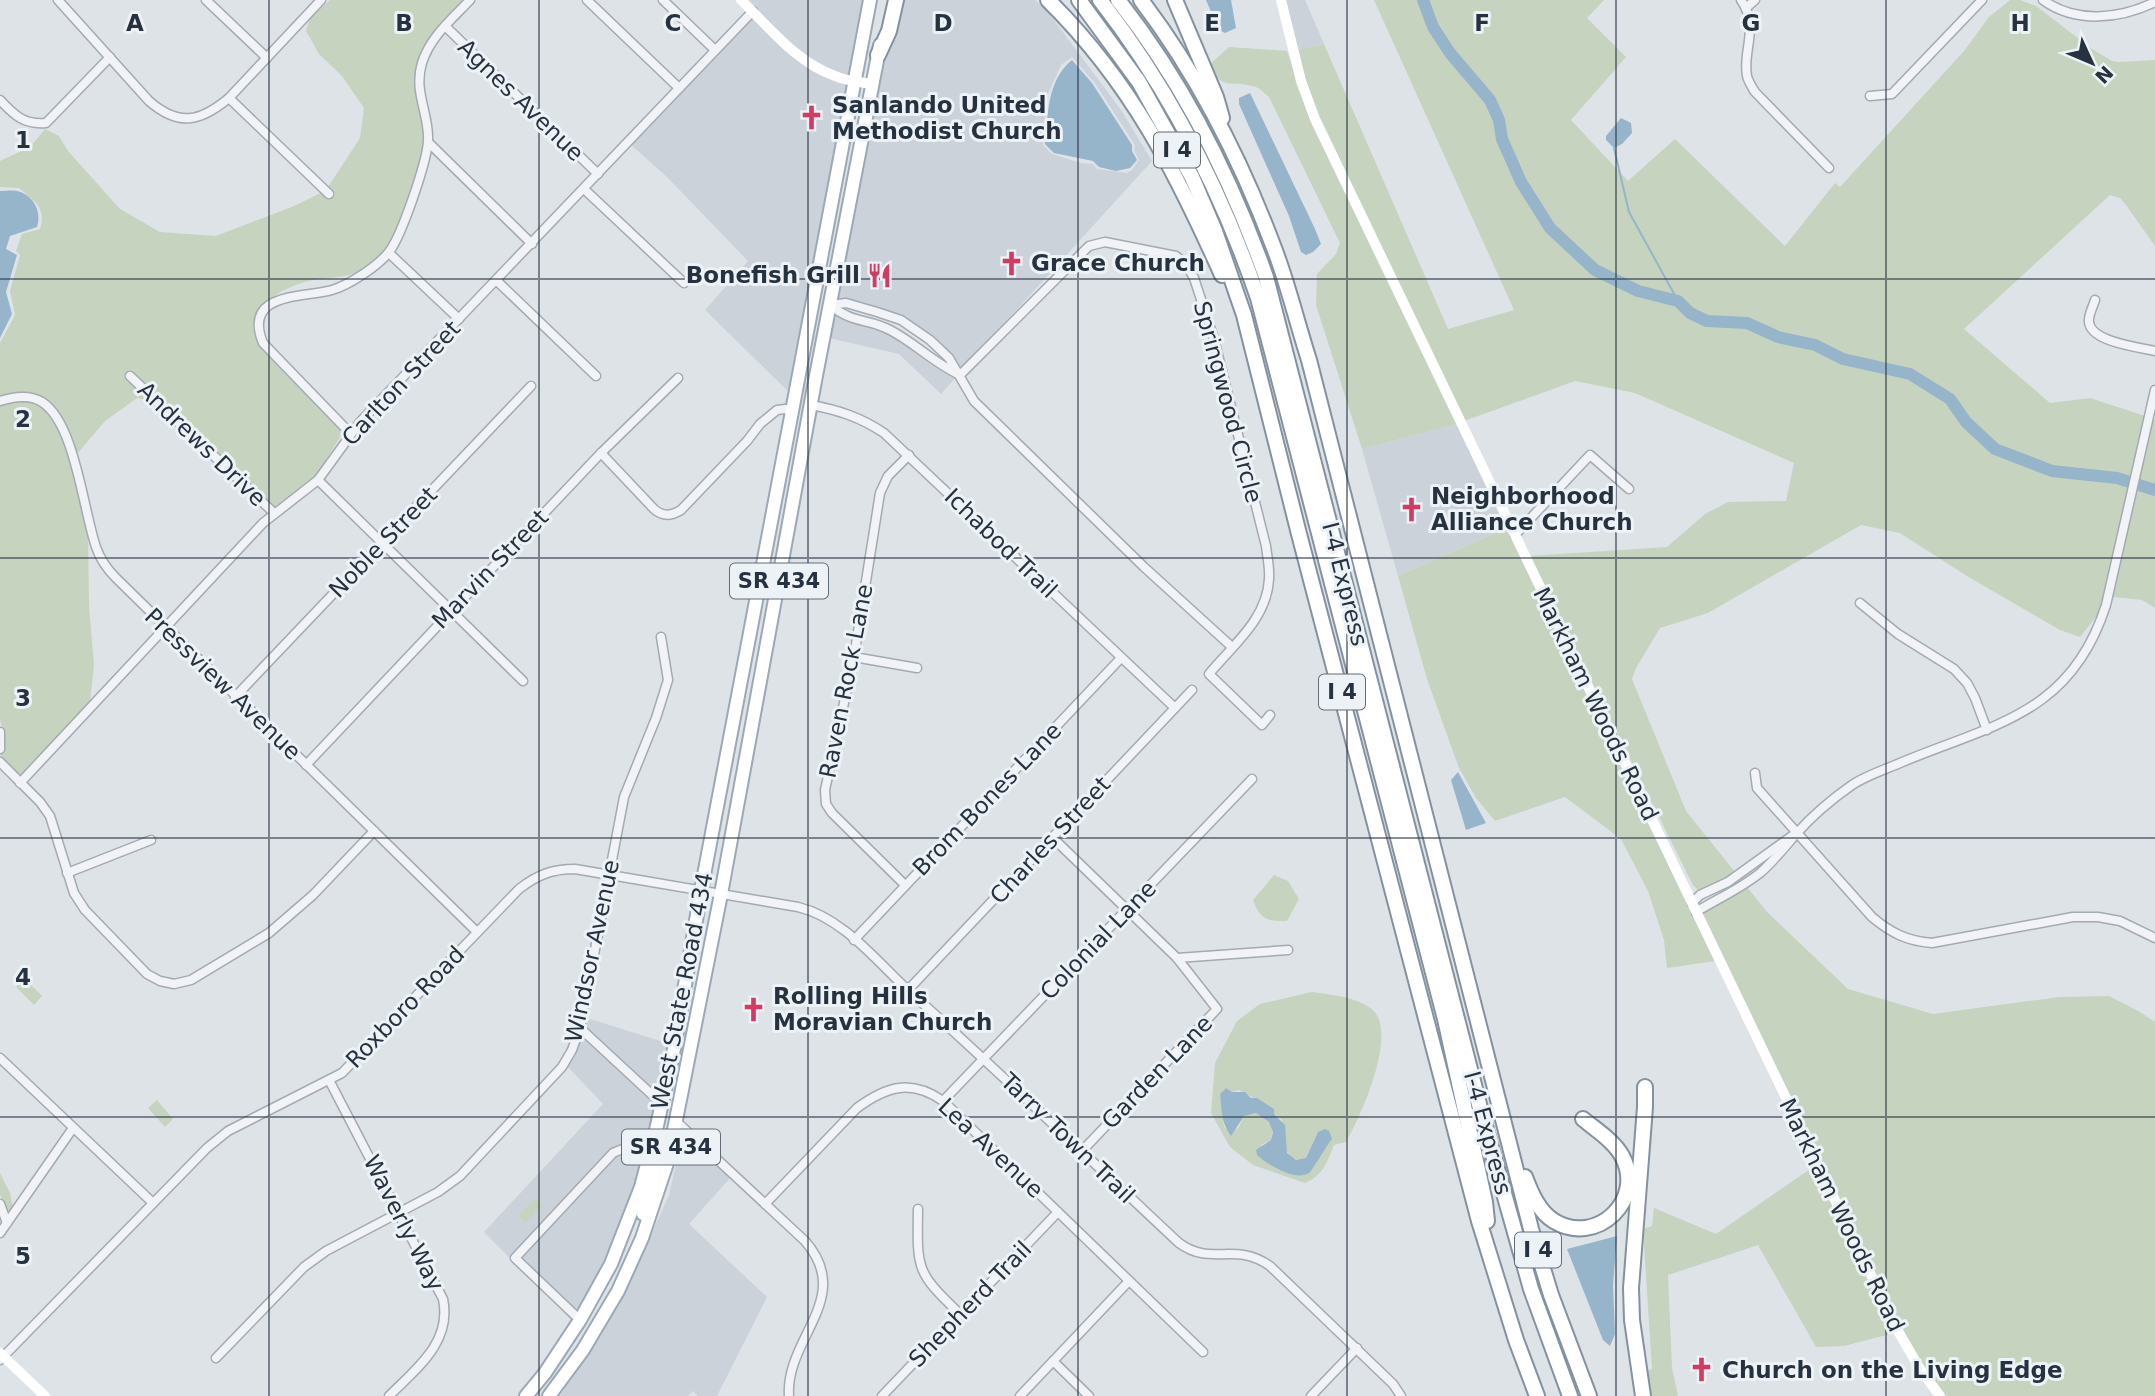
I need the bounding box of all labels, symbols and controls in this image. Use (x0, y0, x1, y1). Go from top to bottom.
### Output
text: A (126, 10, 144, 36)
text: B (395, 10, 413, 36)
text: C (665, 10, 681, 36)
text: D (933, 10, 953, 36)
text: E (1204, 10, 1220, 36)
text: F (1474, 10, 1490, 36)
text: G (1742, 10, 1760, 36)
text: H (2010, 10, 2030, 36)
north arrow (2057, 28, 2127, 98)
street label: Agnes Avenue (453, 34, 589, 166)
text: N (2091, 61, 2118, 88)
place label: Sanlando United Methodist Church (832, 92, 1062, 144)
church icon: Sanlando United Methodist Church (798, 104, 826, 132)
text: 1 (15, 127, 31, 153)
road number: I 4 (1154, 132, 1200, 168)
church icon: Grace Church (997, 249, 1025, 277)
place label: Grace Church (1031, 250, 1205, 276)
restaurant icon: Bonefish Grill (866, 261, 894, 289)
place label: Bonefish Grill (686, 262, 860, 288)
street label: Springwood Circle (1189, 298, 1267, 506)
street label: Carlton Street (337, 315, 465, 451)
street label: Andrews Drive (133, 376, 271, 512)
text: 2 (15, 406, 31, 432)
street label: Noble Street (324, 481, 442, 603)
street label: Ichabod Trail (940, 483, 1062, 603)
place label: Neighborhood Alliance Church (1431, 483, 1633, 535)
church icon: Neighborhood Alliance Church (1397, 495, 1425, 523)
street label: Marvin Street (427, 504, 553, 634)
street label: I-4 Express (1317, 519, 1373, 649)
road number: SR 434 (730, 564, 828, 598)
street label: Raven Rock Lane (814, 582, 878, 780)
street label: Markham Woods Road (1528, 583, 1664, 825)
street label: Pressview Avenue (140, 603, 306, 765)
road number: I 4 (1319, 674, 1365, 710)
text: 3 (15, 685, 31, 711)
street label: Brom Bones Lane (907, 717, 1067, 881)
street label: Charles Street (985, 771, 1115, 909)
street label: Windsor Avenue (560, 857, 624, 1045)
street label: West State Road 434 (646, 870, 718, 1112)
street label: Colonial Lane (1035, 875, 1161, 1005)
street label: Roxboro Road (341, 941, 469, 1073)
text: 4 (15, 964, 31, 990)
place label: Rolling Hills Moravian Church (773, 983, 992, 1035)
church icon: Rolling Hills Moravian Church (739, 995, 767, 1023)
street label: Garden Lane (1097, 1010, 1217, 1134)
street label: Tarry Town Trail (995, 1067, 1140, 1208)
street label: I-4 Express (1459, 1068, 1517, 1198)
street label: Lea Avenue (933, 1093, 1049, 1203)
street label: Markham Woods Road (1774, 1094, 1910, 1336)
road number: SR 434 (622, 1130, 720, 1164)
street label: Waverly Way (359, 1151, 449, 1295)
road number: I 4 (1515, 1232, 1561, 1268)
street label: Shepherd Trail (903, 1236, 1037, 1372)
text: 5 (15, 1243, 31, 1269)
church icon: Church on the Living Edge (1688, 1356, 1716, 1384)
place label: Church on the Living Edge (1722, 1357, 2063, 1383)

